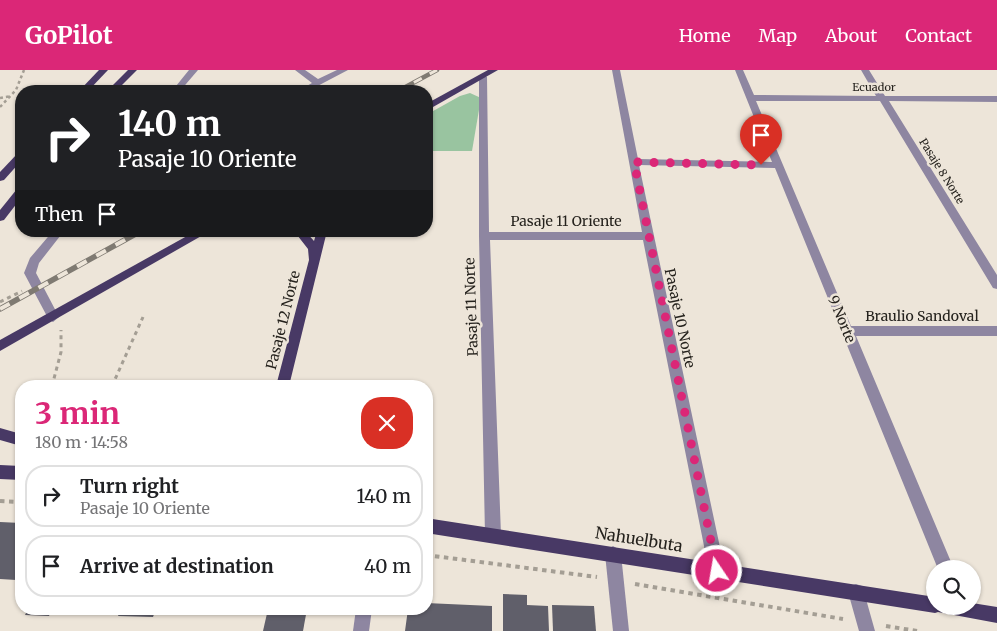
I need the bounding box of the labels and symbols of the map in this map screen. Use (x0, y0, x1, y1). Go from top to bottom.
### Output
street label: Ecuador (852, 80, 896, 94)
pin (740, 114, 782, 165)
street label: Pasaje 8 Norte (916, 136, 968, 207)
street label: Pasaje 11 Oriente (510, 212, 622, 230)
street label: Pasaje 11 Norte (460, 257, 482, 357)
street label: Pasaje 10 Norte (661, 267, 699, 369)
street label: Pasaje 12 Norte (262, 269, 304, 371)
street label: 9 Norte (824, 293, 860, 345)
street label: Braulio Sandoval (865, 307, 979, 325)
street label: Nahuelbuta (594, 522, 685, 556)
position arrow (690, 544, 742, 596)

